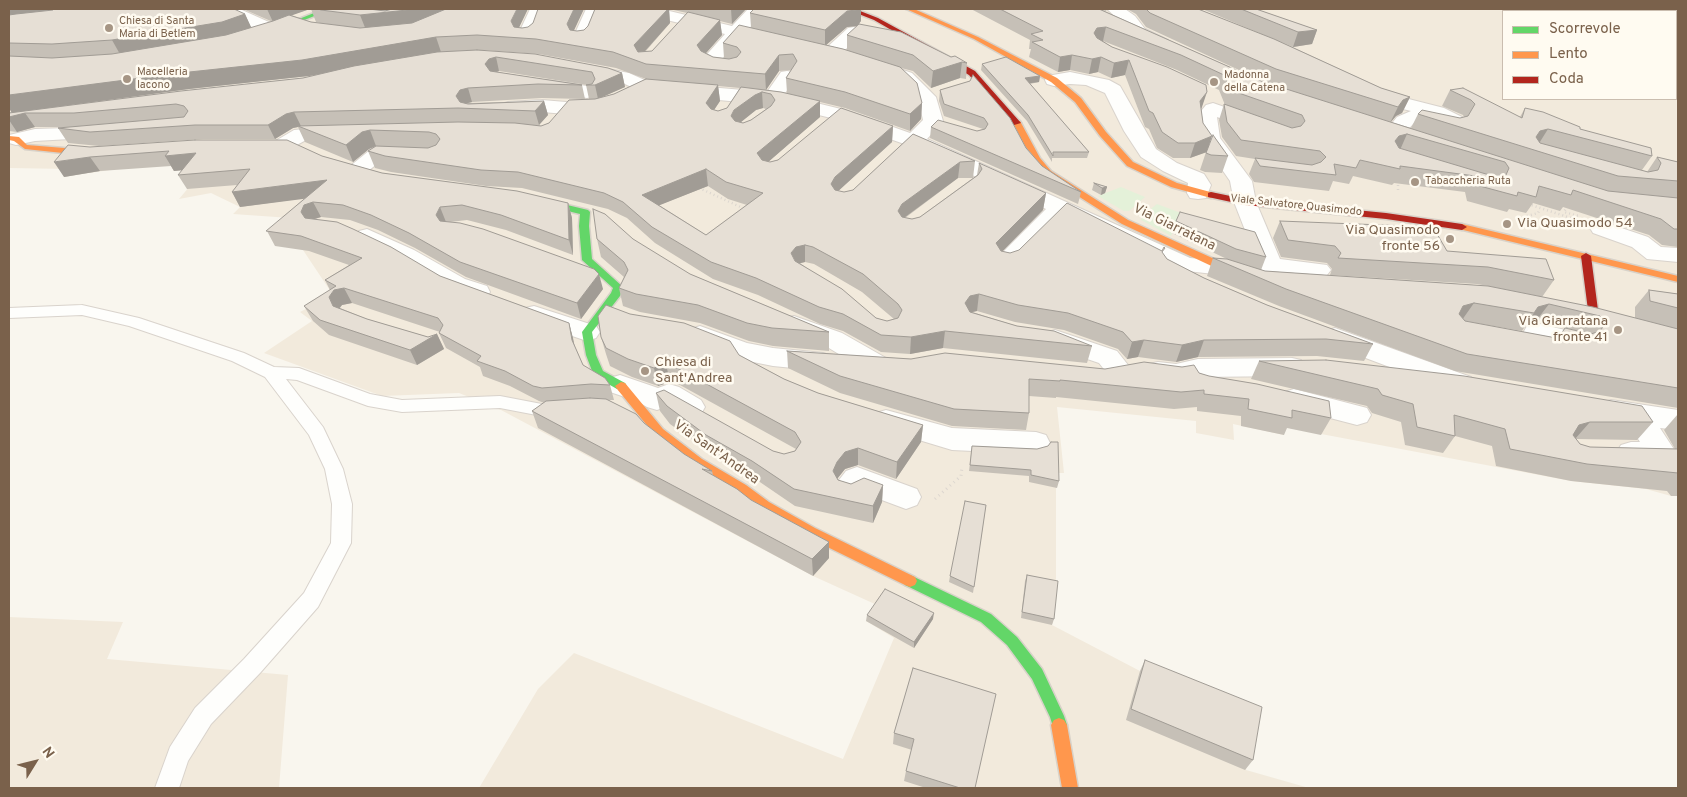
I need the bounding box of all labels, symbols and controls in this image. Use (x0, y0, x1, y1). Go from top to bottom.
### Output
legend (1502, 10, 1677, 100)
place label: Chiesa di Santa Maria di Betlem (119, 15, 196, 41)
text: Scorrevole (1549, 20, 1621, 39)
marker: Chiesa di Santa Maria di Betlem (103, 22, 115, 34)
text: Lento (1549, 45, 1588, 64)
place label: Macelleria Iacono (137, 66, 188, 92)
place label: Madonna della Catena (1224, 69, 1285, 95)
text: Coda (1549, 70, 1584, 89)
marker: Macelleria Iacono (121, 73, 133, 85)
marker: Madonna della Catena (1208, 76, 1220, 88)
place label: Tabaccheria Ruta (1425, 175, 1511, 189)
marker: Tabaccheria Ruta (1409, 176, 1421, 188)
street label: Viale Salvatore Quasimodo (1230, 193, 1362, 219)
street label: Via Giarratana (1130, 201, 1218, 255)
place label: Via Quasimodo 54 (1517, 216, 1633, 232)
marker: Via Quasimodo 54 (1501, 218, 1513, 230)
place label: Via Quasimodo fronte 56 (1345, 223, 1440, 256)
marker: Via Quasimodo fronte 56 (1444, 233, 1456, 245)
place label: Via Giarratana fronte 41 (1518, 314, 1608, 347)
marker: Via Giarratana fronte 41 (1612, 324, 1624, 336)
place label: Chiesa di Sant'Andrea (655, 355, 732, 388)
marker: Chiesa di Sant'Andrea (639, 365, 651, 377)
street label: Via Sant'Andrea (670, 417, 762, 489)
north arrow (10, 737, 60, 787)
text: N (38, 744, 57, 762)

